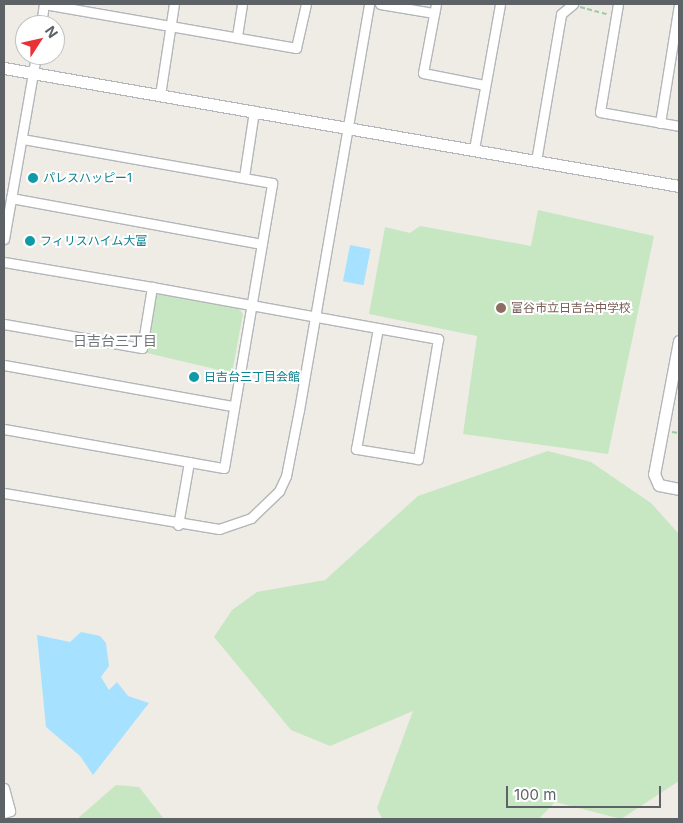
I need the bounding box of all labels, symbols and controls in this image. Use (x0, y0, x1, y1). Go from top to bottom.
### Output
north arrow (15, 15, 65, 65)
text: N (42, 22, 62, 41)
place label: パレスハッピー1 (43, 171, 132, 185)
marker: パレスハッピー1 (27, 172, 39, 184)
place label: フィリスハイム大富 (40, 234, 148, 248)
marker: フィリスハイム大富 (24, 235, 36, 247)
place label: 富谷市立日吉台中学校 (511, 301, 631, 315)
marker: 富谷市立日吉台中学校 (495, 302, 507, 314)
district label: 日吉台三丁目 (73, 333, 157, 349)
place label: 日吉台三丁目会館 (204, 370, 300, 384)
marker: 日吉台三丁目会館 (188, 371, 200, 383)
scale bar (508, 776, 663, 808)
text: 100 m (514, 785, 556, 804)

